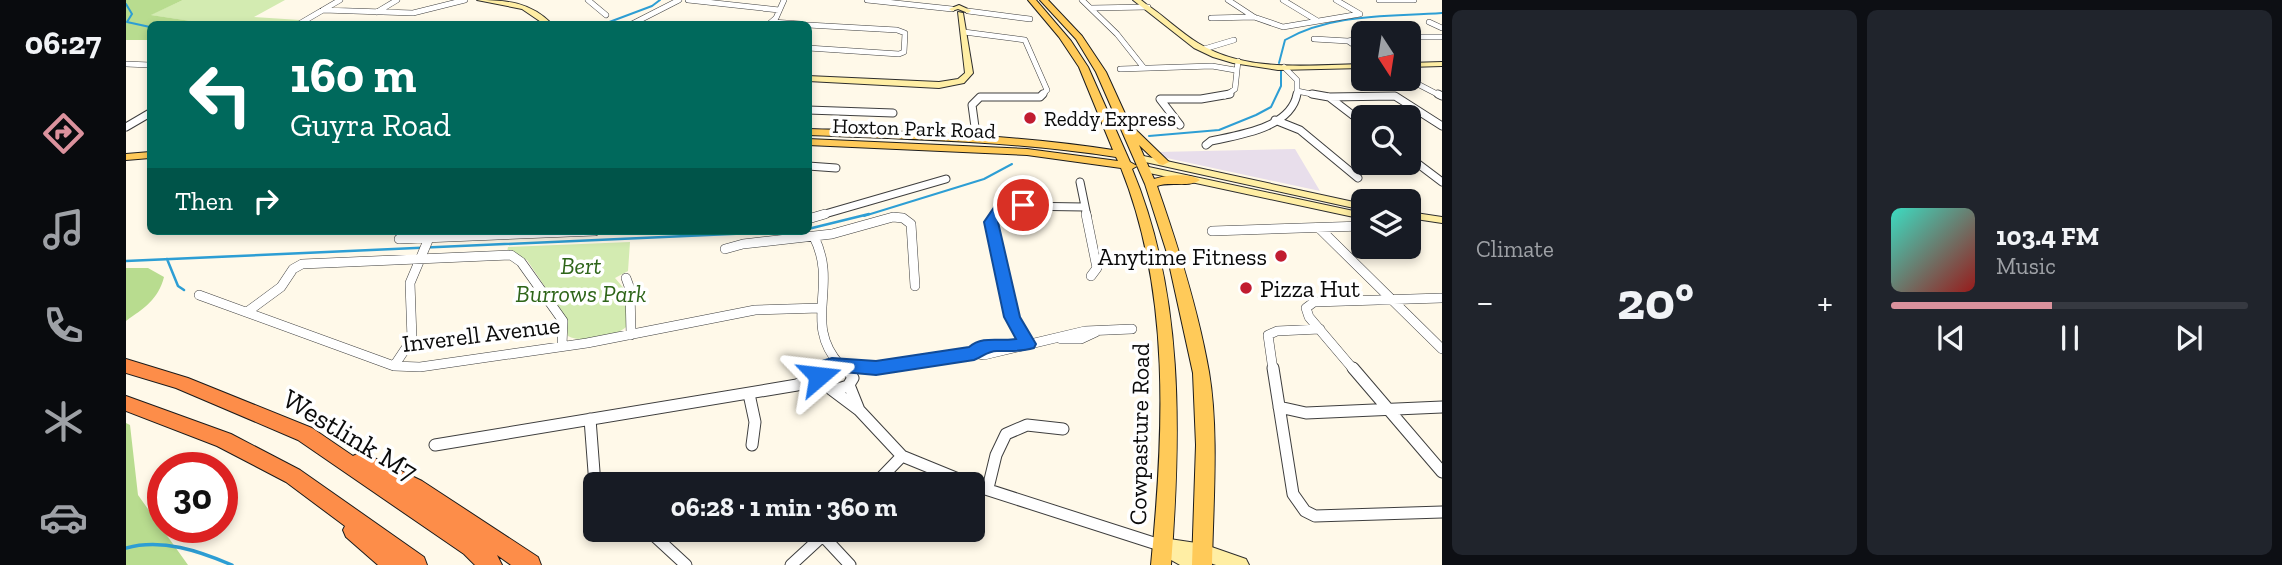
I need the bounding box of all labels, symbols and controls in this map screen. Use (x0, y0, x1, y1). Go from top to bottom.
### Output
north arrow (1351, 21, 1421, 91)
map controls (1351, 21, 1421, 259)
text: 06:27 (25, 24, 101, 62)
text: 160 m (290, 46, 416, 105)
icon: left (175, 49, 266, 140)
button: search (1351, 105, 1421, 175)
text: Guyra Road (290, 106, 451, 144)
place label: Reddy Express (1044, 106, 1176, 131)
icon: directions (39, 109, 88, 158)
marker: Reddy Express (1022, 110, 1038, 126)
street label: Hoxton Park Road (832, 113, 997, 143)
pin (993, 175, 1053, 235)
icon: right (247, 182, 285, 220)
text: Then (175, 185, 233, 217)
icon: arrive (1004, 186, 1042, 224)
button: layers (1351, 189, 1421, 259)
icon: music (39, 205, 88, 254)
text: 103.4 FM (1996, 220, 2099, 252)
text: Climate (1476, 235, 1554, 263)
place label: Anytime Fitness (1098, 242, 1267, 271)
marker: Anytime Fitness (1273, 248, 1289, 264)
park label: Bert Burrows Park (516, 251, 647, 308)
text: Music (1996, 252, 2056, 280)
text: 20° (1617, 270, 1694, 332)
place label: Pizza Hut (1260, 274, 1360, 303)
text: − (1476, 279, 1494, 325)
text: + (1817, 279, 1833, 325)
marker: Pizza Hut (1238, 280, 1254, 296)
icon: phone (39, 301, 88, 350)
street label: Inverell Avenue (400, 310, 562, 358)
icon: previous (1932, 319, 1970, 357)
icon: pause (2051, 319, 2089, 357)
icon: next (2170, 319, 2208, 357)
position arrow (782, 339, 856, 413)
street label: Cowpasture Road (1123, 343, 1155, 525)
street label: Westlink M7 (277, 382, 423, 488)
icon: climate (39, 397, 88, 446)
speed limit sign: 30 (147, 452, 238, 543)
text: 06:28 · 1 min · 360 m (671, 491, 897, 523)
icon: car (39, 493, 88, 542)

